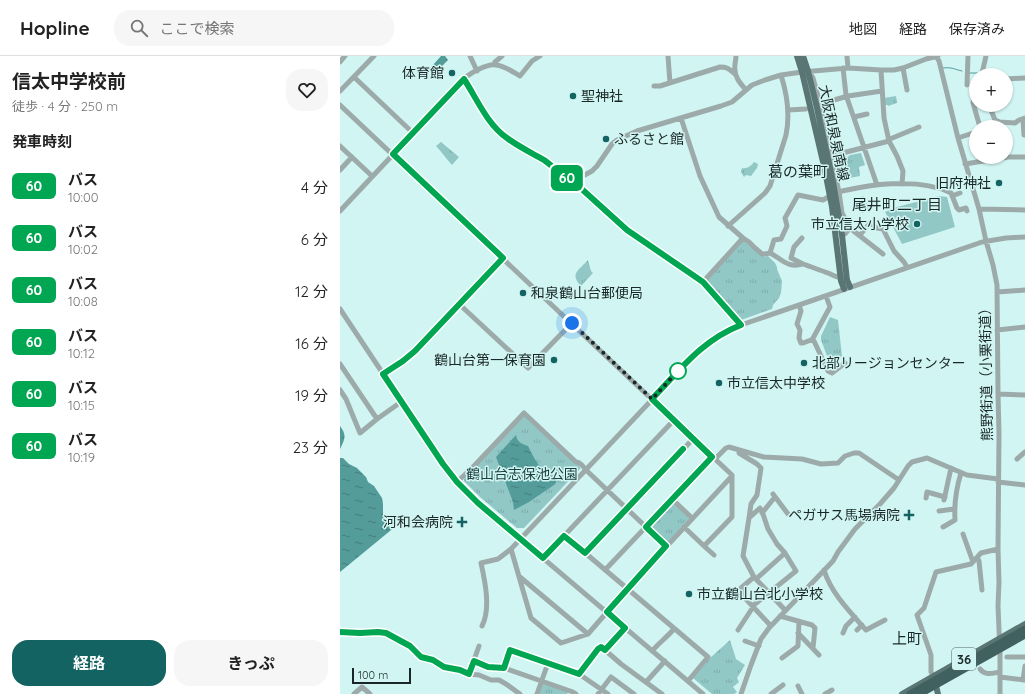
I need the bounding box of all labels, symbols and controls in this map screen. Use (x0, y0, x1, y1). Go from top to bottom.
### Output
search box (114, 10, 394, 46)
text: Hopline (20, 16, 90, 40)
icon: search (128, 17, 150, 39)
text: ここで検索 (160, 19, 235, 38)
text: 地図 (849, 20, 877, 38)
text: 経路 (899, 20, 927, 38)
text: 保存済み (949, 20, 1005, 38)
place label: 体育館 (402, 64, 444, 82)
marker: 体育館 (447, 68, 457, 78)
map controls (969, 68, 1013, 164)
button: + (969, 68, 1013, 112)
text: 信太中学校前 (12, 69, 126, 93)
button: heart (286, 69, 328, 111)
street label: 大阪和泉泉南線 (815, 83, 853, 183)
place label: 聖神社 (581, 87, 623, 105)
marker: 聖神社 (568, 91, 578, 101)
text: 徒歩 · 4 分 · 250 m (12, 98, 118, 114)
button: − (969, 120, 1013, 164)
place label: ふるさと館 (614, 130, 684, 148)
text: 発車時刻 (12, 132, 72, 151)
marker: ふるさと館 (601, 134, 611, 144)
district label: 葛の葉町 (768, 162, 828, 181)
line badge: 60 (549, 165, 585, 191)
text: 60 (559, 169, 575, 187)
text: バス (68, 170, 98, 189)
place label: 旧府神社 (935, 174, 991, 192)
text: 60 (26, 177, 42, 195)
text: 4 分 (301, 178, 328, 197)
marker: 旧府神社 (994, 178, 1004, 188)
text: 10:00 (68, 189, 98, 205)
district label: 尾井町二丁目 (852, 195, 942, 214)
place label: 市立信太小学校 (811, 215, 909, 233)
marker: 市立信太小学校 (912, 219, 922, 229)
text: バス (68, 222, 98, 241)
text: 60 (26, 229, 42, 247)
text: 6 分 (301, 230, 328, 249)
text: 10:02 (68, 241, 98, 257)
text: バス (68, 274, 98, 293)
text: 60 (26, 281, 42, 299)
text: 12 分 (295, 282, 328, 301)
place label: 和泉鶴山台郵便局 (531, 284, 643, 302)
marker: 和泉鶴山台郵便局 (518, 288, 528, 298)
text: 10:08 (68, 293, 98, 309)
street label: 熊野街道（小栗街道） (976, 301, 996, 441)
your location (562, 313, 582, 333)
text: バス (68, 326, 98, 345)
text: 60 (26, 333, 42, 351)
text: 16 分 (295, 334, 328, 353)
text: 10:12 (68, 345, 95, 361)
place label: 鶴山台第一保育園 (434, 351, 546, 369)
place label: 北部リージョンセンター (812, 354, 966, 372)
marker: 鶴山台第一保育園 (549, 355, 559, 365)
marker: 北部リージョンセンター (799, 358, 809, 368)
unlabelled marker (669, 362, 687, 380)
place label: 市立信太中学校 (727, 374, 825, 392)
text: バス (68, 378, 98, 397)
marker: 市立信太中学校 (714, 378, 724, 388)
text: 60 (26, 385, 42, 403)
text: 19 分 (295, 386, 328, 405)
text: 10:15 (68, 397, 95, 413)
text: バス (68, 430, 98, 449)
text: 60 (26, 437, 42, 455)
text: 23 分 (293, 438, 328, 457)
text: 10:19 (68, 449, 95, 465)
park label: 鶴山台志保池公園 (466, 465, 578, 483)
place label: ペガサス馬場病院 (788, 506, 900, 524)
marker: ペガサス馬場病院 (903, 509, 915, 521)
place label: 河和会病院 (383, 513, 453, 531)
marker: 河和会病院 (456, 516, 468, 528)
place label: 市立鶴山台北小学校 (697, 585, 823, 603)
marker: 市立鶴山台北小学校 (684, 589, 694, 599)
district label: 上町 (892, 629, 922, 648)
button: 経路 (12, 640, 166, 686)
button: きっぷ (174, 640, 328, 686)
road number: 36 (952, 648, 976, 670)
scale bar (352, 666, 411, 685)
text: 100 m (358, 668, 388, 682)

